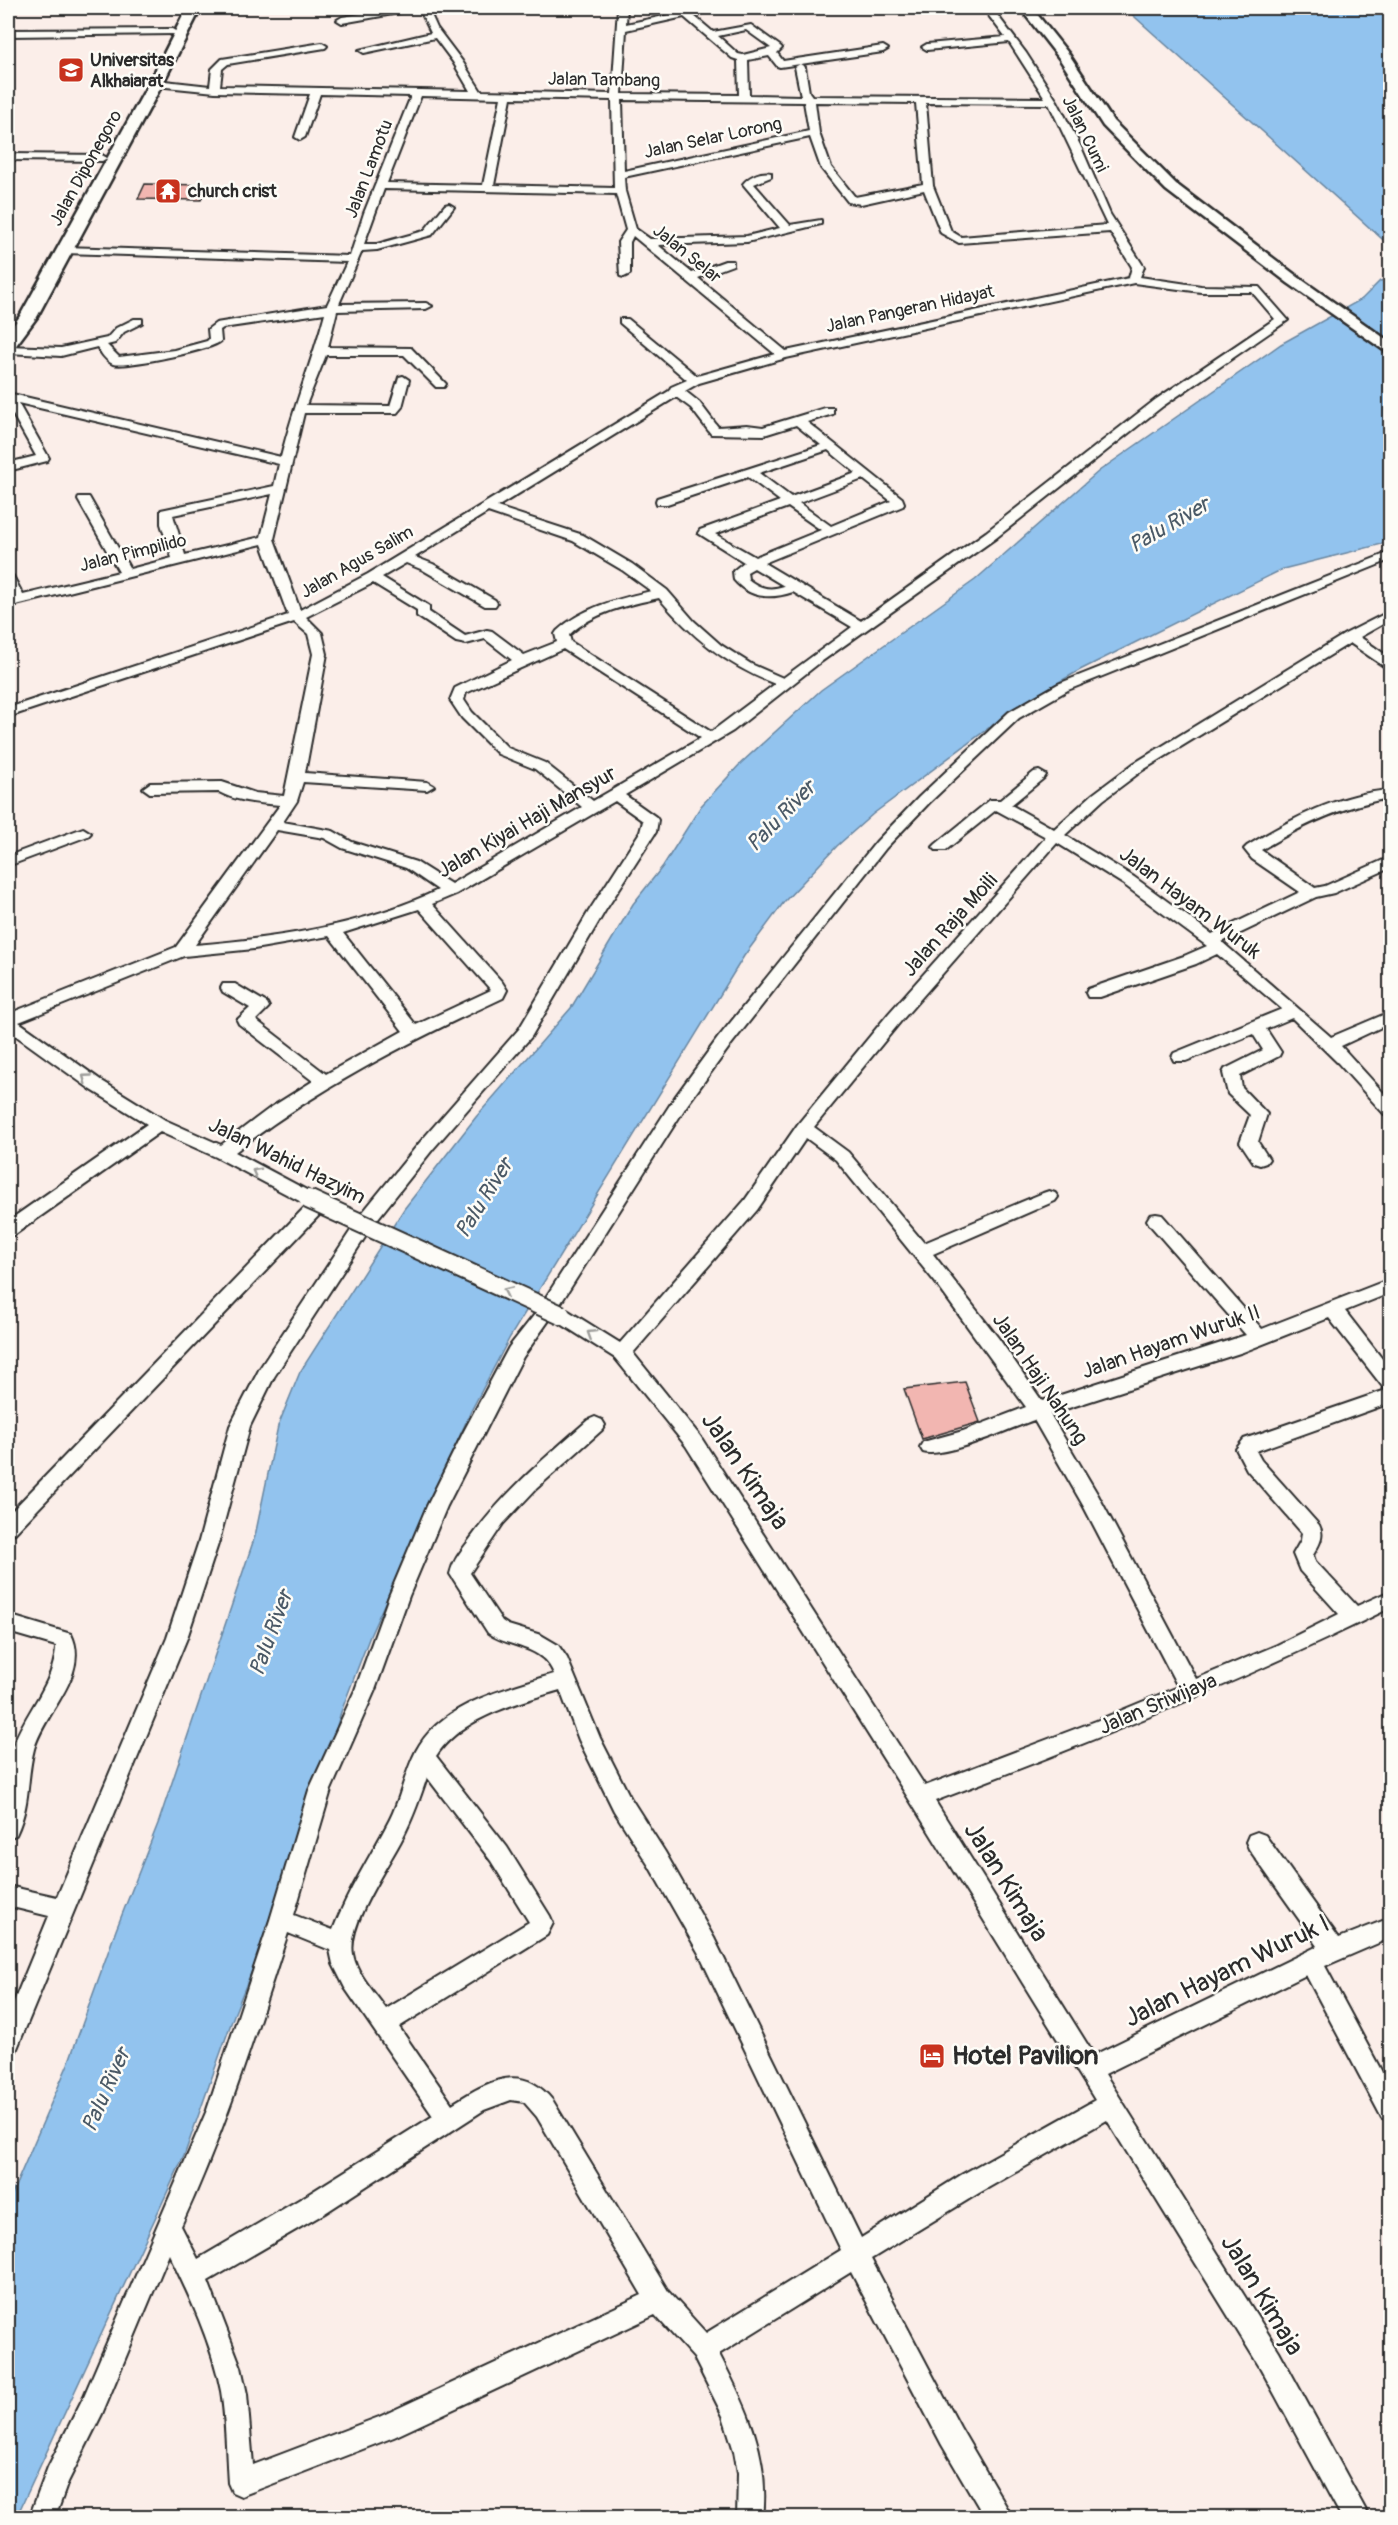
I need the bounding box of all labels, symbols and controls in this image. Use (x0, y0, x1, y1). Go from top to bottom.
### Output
place label: Universitas Alkhaiarat (90, 49, 175, 93)
school or university icon: Universitas Alkhaiarat (56, 55, 86, 85)
street label: Jalan Tambang (548, 68, 660, 92)
street label: Jalan Cumi (1057, 92, 1113, 176)
street label: Jalan Diponegoro (45, 106, 128, 230)
street label: Jalan Selar Lorong (642, 112, 784, 164)
street label: Jalan Lamotu (340, 116, 398, 222)
temple icon: church crist (153, 176, 183, 206)
place label: church crist (187, 180, 277, 203)
street label: Jalan Selar (648, 219, 726, 289)
street label: Jalan Pangeran Hidayat (824, 280, 997, 338)
water label: Palu River (1124, 489, 1217, 559)
street label: Jalan Agus Salim (296, 520, 418, 604)
street label: Jalan Pimpilido (77, 529, 189, 577)
street label: Jalan Kiyai Haji Mansyur (433, 760, 622, 884)
water label: Palu River (740, 772, 824, 858)
street label: Jalan Hayam Wuruk (1114, 841, 1266, 965)
street label: Jalan Raja Moili (896, 867, 1004, 982)
one-way arrow (81, 1074, 92, 1085)
street label: Jalan Wahid Hazyim (204, 1111, 370, 1211)
water label: Palu River (449, 1150, 521, 1243)
one-way arrow (252, 1167, 263, 1179)
one-way arrow (503, 1286, 514, 1298)
street label: Jalan Hayam Wuruk II (1078, 1299, 1264, 1385)
street label: Jalan Haji Nahung (986, 1308, 1094, 1450)
one-way arrow (587, 1330, 598, 1341)
street label: Jalan Kimaja (694, 1406, 796, 1536)
water label: Palu River (243, 1584, 300, 1679)
street label: Jalan Sriwijaya (1095, 1667, 1221, 1741)
street label: Jalan Kimaja (957, 1816, 1055, 1948)
street label: Jalan Hayam Wuruk I (1119, 1907, 1335, 2035)
place label: Hotel Pavilion (952, 2040, 1099, 2072)
water label: Palu River (75, 2041, 138, 2136)
hotel icon: Hotel Pavilion (917, 2041, 947, 2071)
street label: Jalan Kimaja (1213, 2229, 1311, 2361)

